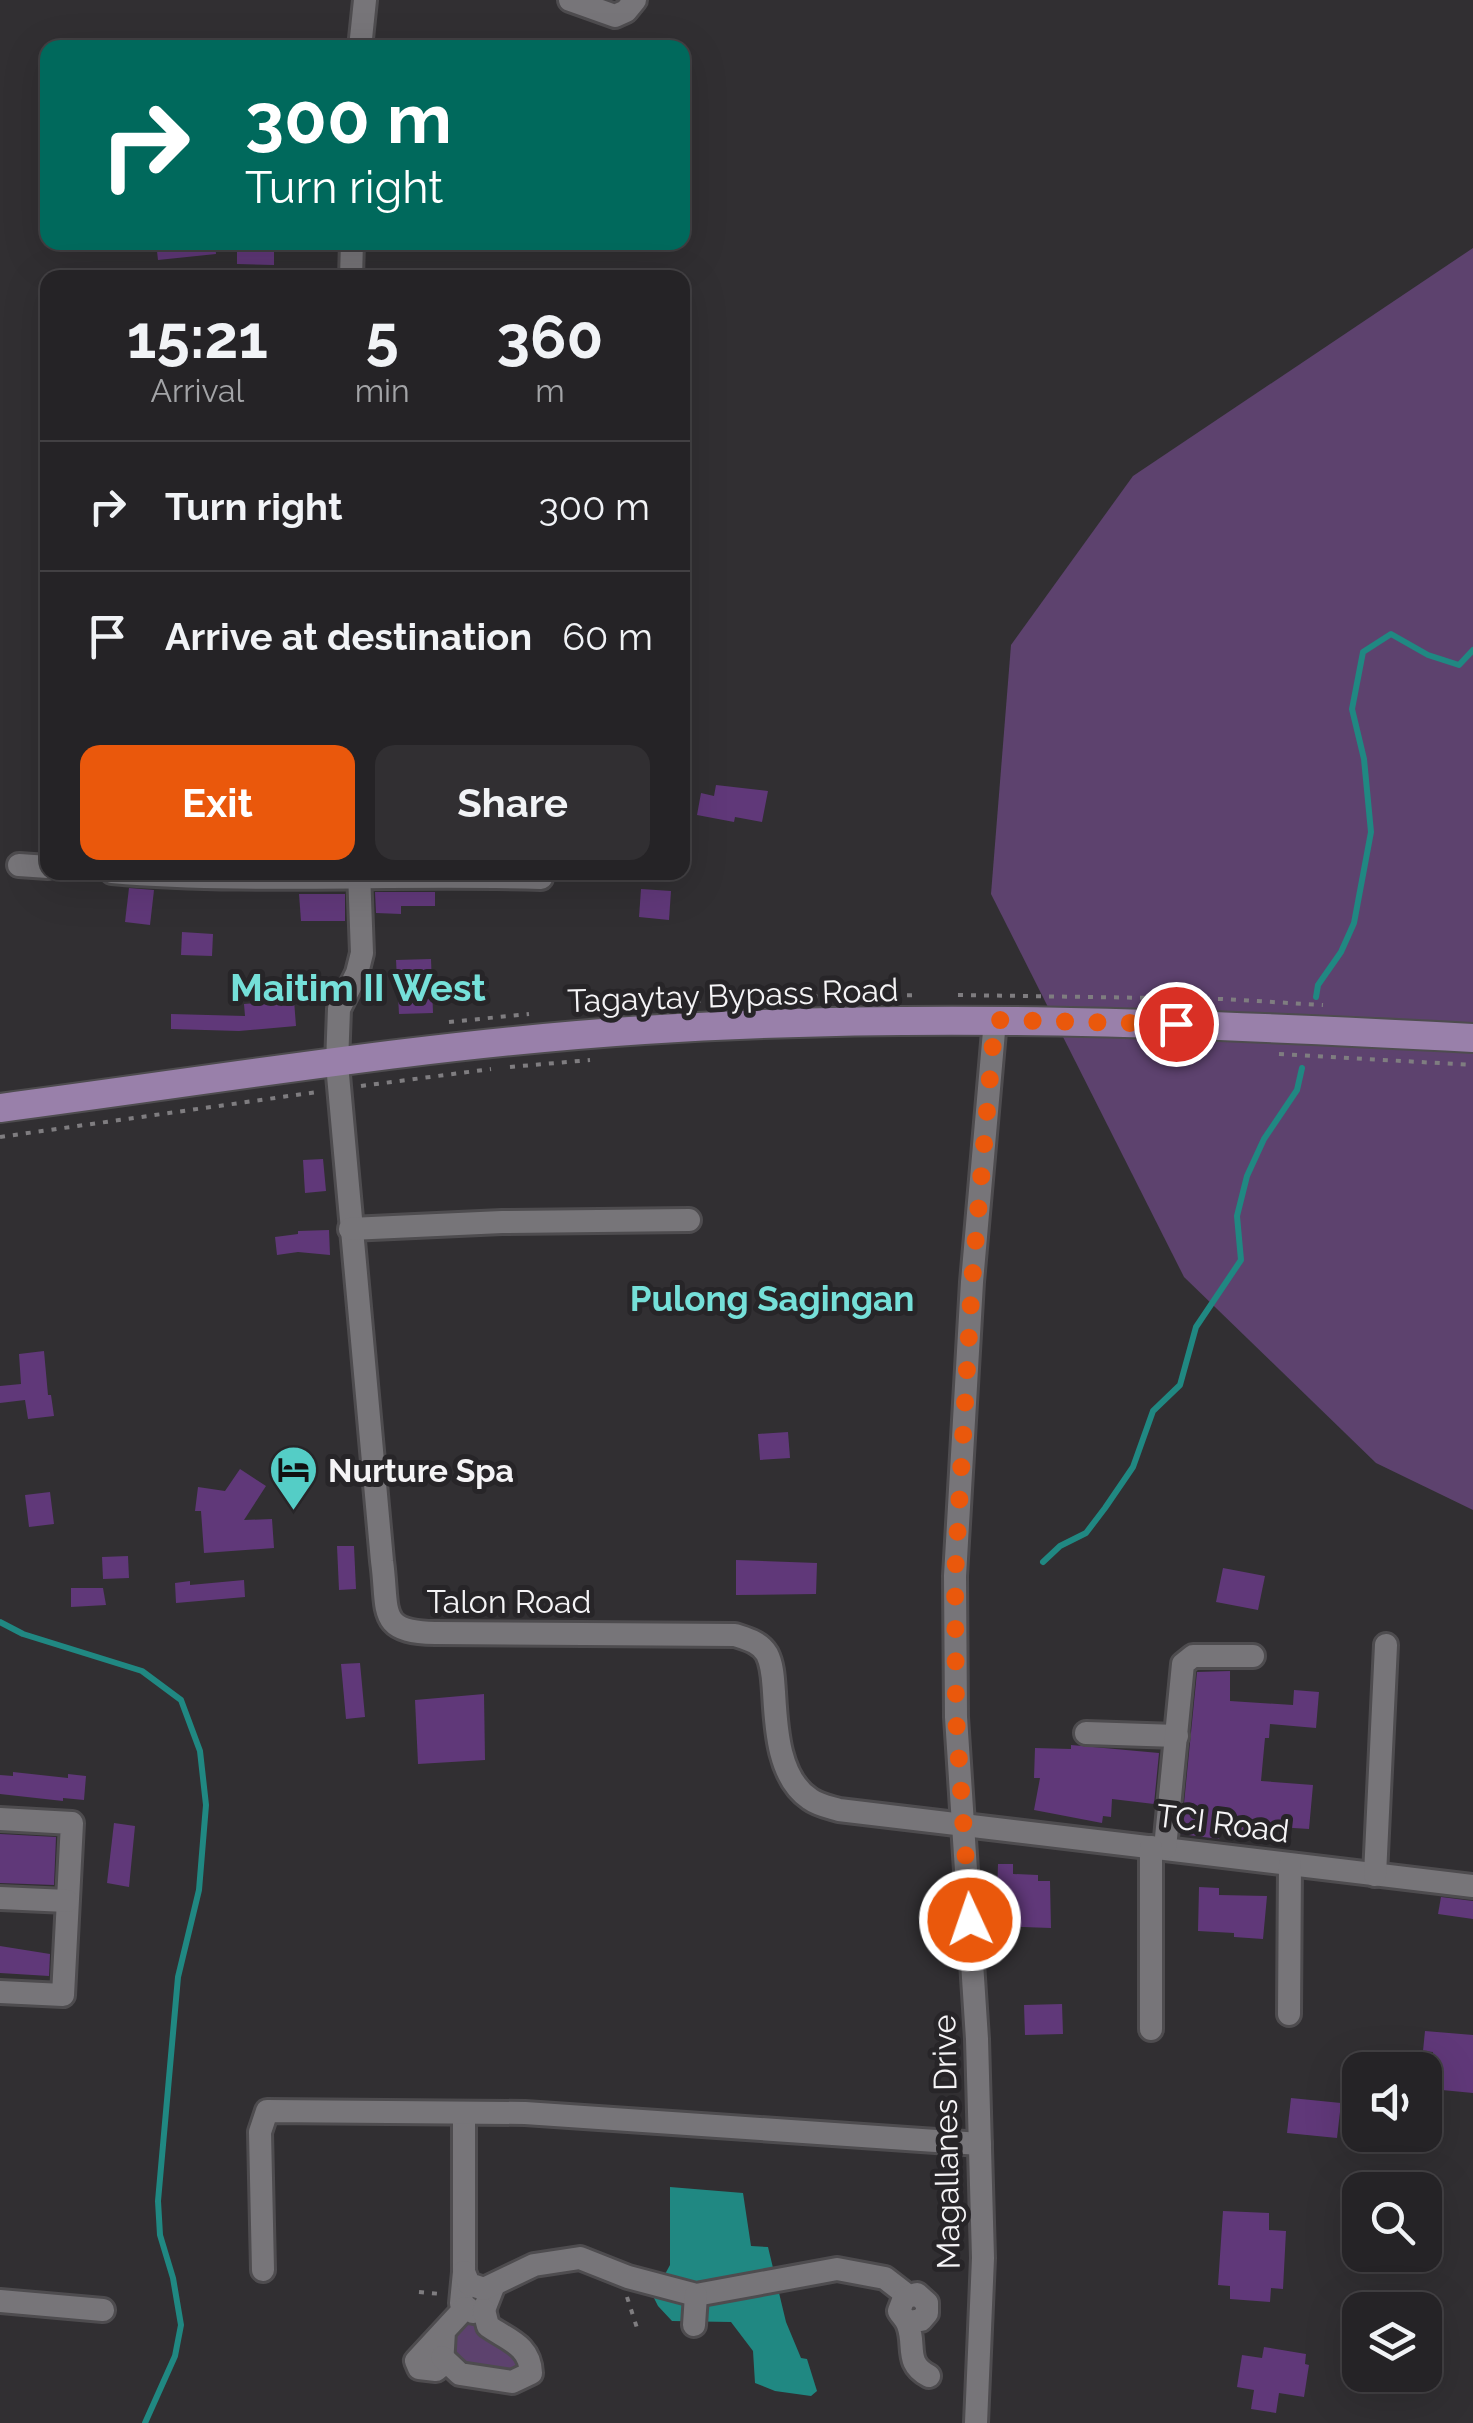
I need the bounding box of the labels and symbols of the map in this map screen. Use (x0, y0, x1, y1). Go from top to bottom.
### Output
district label: Maitim II West (230, 965, 486, 1010)
street label: Tagaytay Bypass Road (567, 971, 899, 1019)
pin (1134, 982, 1219, 1067)
district label: Pulong Sagingan (630, 1278, 914, 1319)
hotel icon: Nurture Spa (267, 1444, 319, 1512)
place label: Nurture Spa (328, 1452, 514, 1489)
street label: Talon Road (427, 1583, 591, 1620)
street label: TCI Road (1154, 1797, 1292, 1849)
position arrow (918, 1868, 1022, 1972)
street label: Magallanes Drive (925, 2014, 967, 2270)

